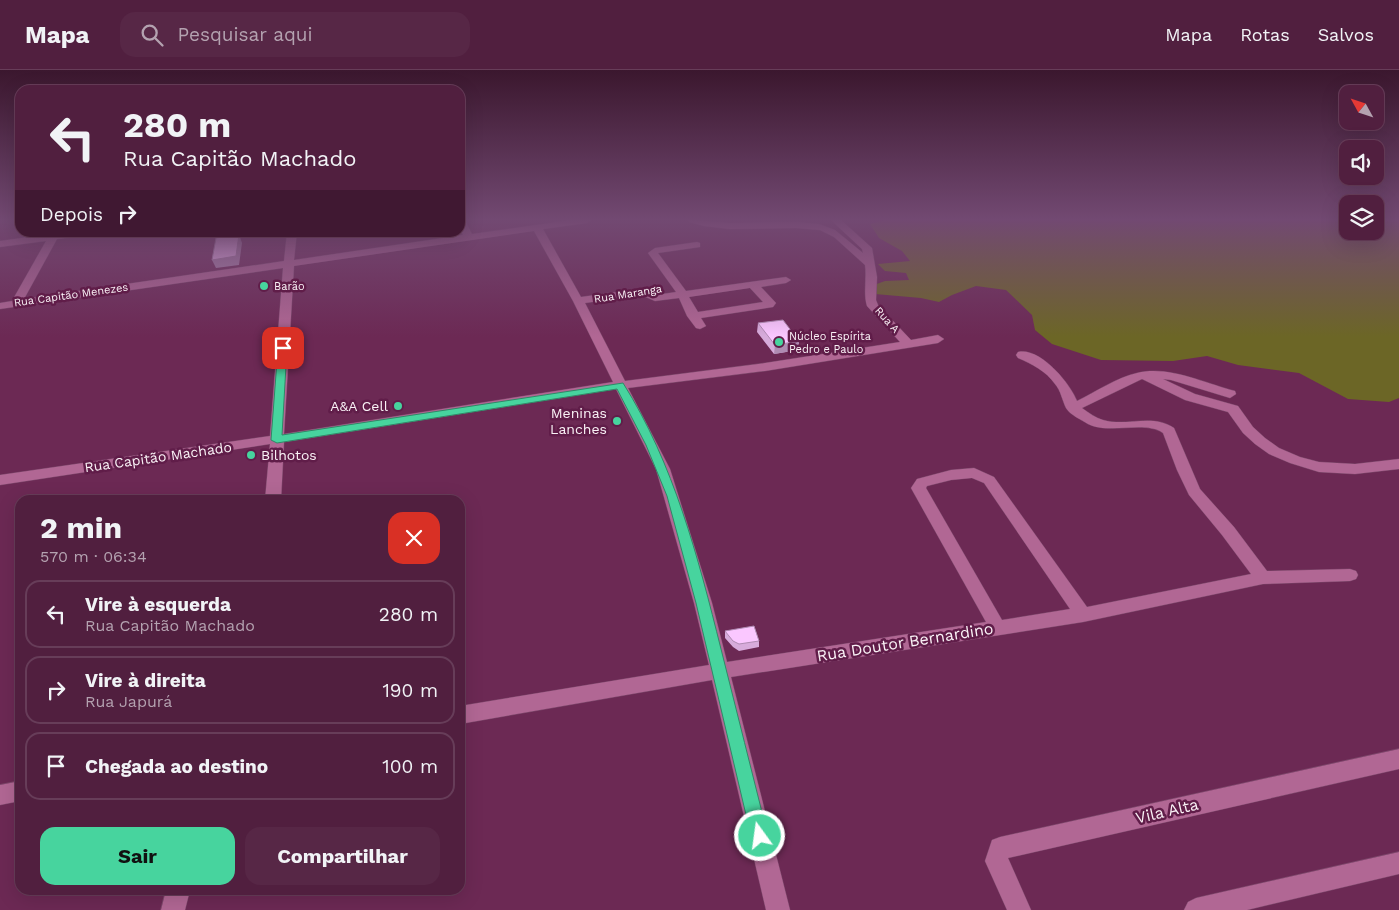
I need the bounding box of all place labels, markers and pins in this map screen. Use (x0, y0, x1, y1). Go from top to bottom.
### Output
marker: Barão (258, 280, 270, 292)
place label: Barão (274, 280, 305, 293)
pin (262, 327, 304, 369)
place label: Núcleo Espírita Pedro e Paulo (789, 330, 871, 356)
marker: Núcleo Espírita Pedro e Paulo (773, 336, 785, 348)
place label: A&A Cell (330, 398, 389, 414)
marker: A&A Cell (392, 400, 404, 412)
place label: Meninas Lanches (550, 405, 607, 437)
marker: Meninas Lanches (611, 415, 623, 427)
place label: Bilhotos (261, 447, 317, 463)
marker: Bilhotos (245, 449, 257, 461)

